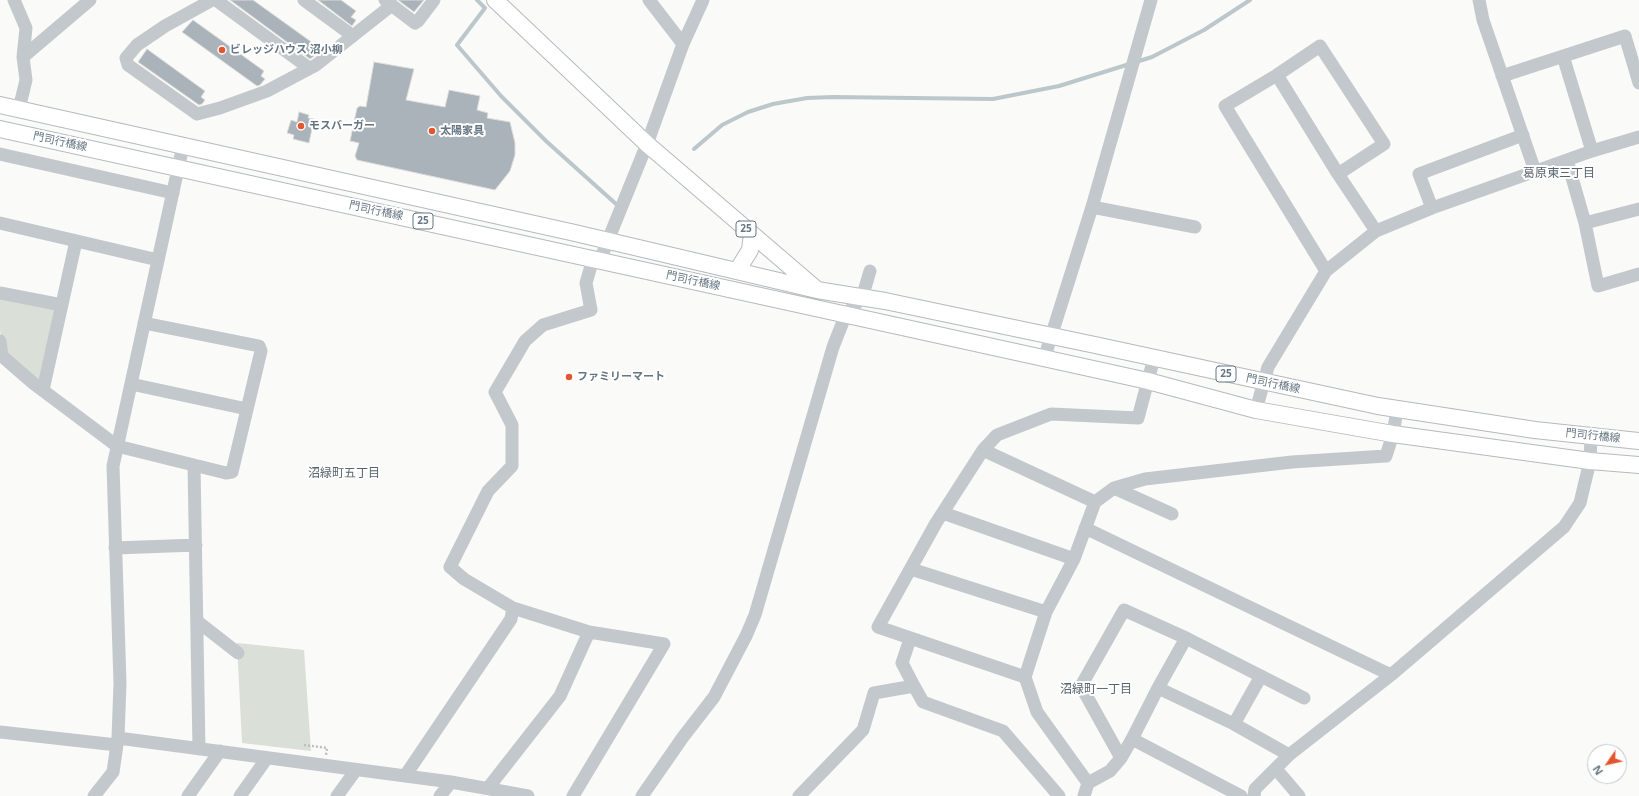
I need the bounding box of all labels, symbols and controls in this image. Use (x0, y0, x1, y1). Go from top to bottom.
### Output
place label: ビレッジハウス 沼小柳 (230, 43, 343, 57)
marker: ビレッジハウス 沼小柳 (217, 45, 227, 55)
place label: モスバーガー (309, 119, 375, 133)
marker: モスバーガー (296, 121, 306, 131)
place label: 太陽家具 (440, 124, 484, 138)
marker: 太陽家具 (427, 126, 437, 136)
street label: 門司行橋線 (32, 130, 88, 154)
district label: 葛原東三丁目 (1523, 167, 1595, 181)
street label: 門司行橋線 (348, 199, 404, 223)
road number: 25 (413, 213, 433, 229)
road number: 25 (736, 221, 756, 237)
street label: 門司行橋線 (665, 269, 721, 293)
road number: 25 (1216, 366, 1236, 382)
place label: ファミリーマート (577, 370, 665, 384)
marker: ファミリーマート (564, 372, 574, 382)
street label: 門司行橋線 (1245, 372, 1301, 396)
street label: 門司行橋線 (1565, 427, 1621, 445)
district label: 沼緑町五丁目 (308, 467, 380, 481)
district label: 沼緑町一丁目 (1060, 683, 1132, 697)
north arrow (1587, 744, 1627, 784)
text: N (1589, 763, 1606, 778)

